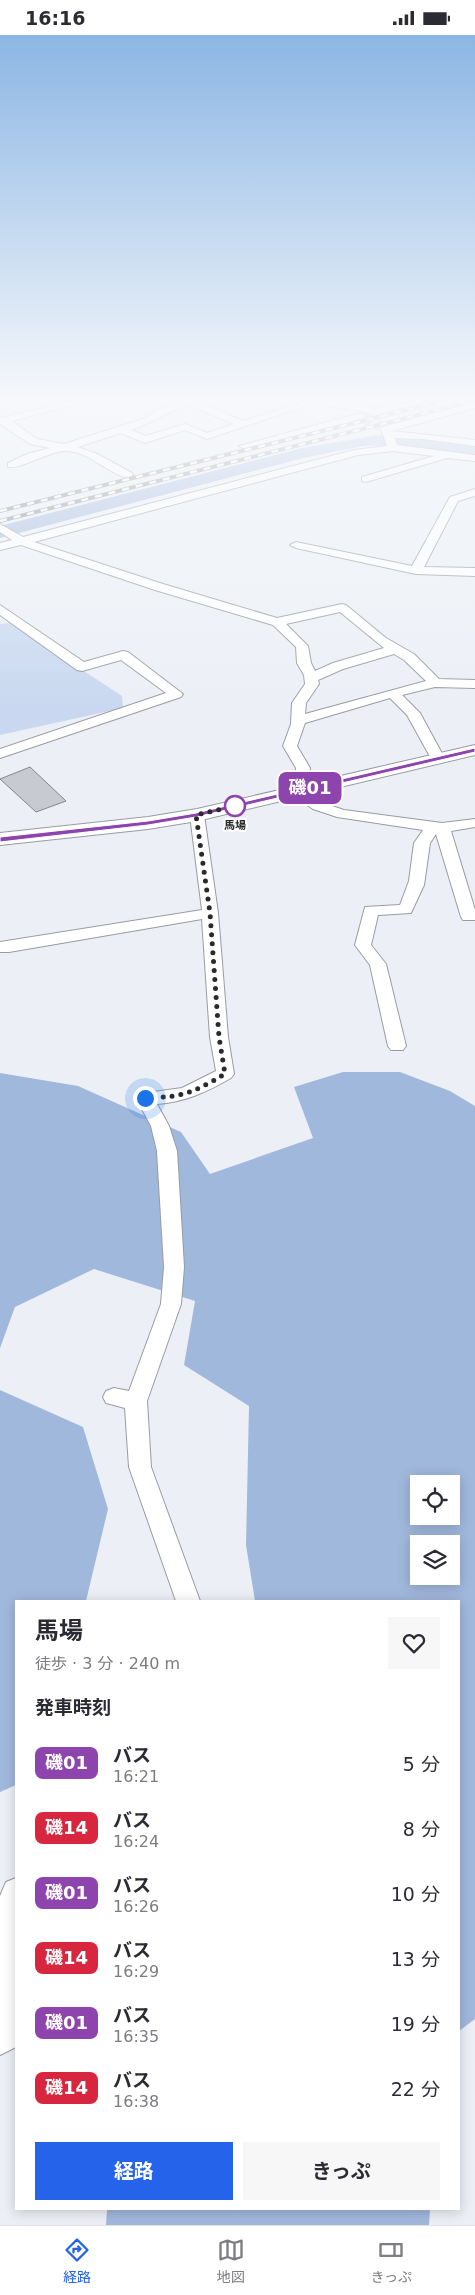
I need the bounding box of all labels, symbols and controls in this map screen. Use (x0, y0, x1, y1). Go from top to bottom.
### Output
text: 16:16 (25, 7, 85, 29)
line badge: 磯01 (281, 772, 339, 804)
text: 磯01 (288, 777, 332, 798)
marker: 馬場 (224, 795, 246, 817)
place label: 馬場 (224, 819, 246, 832)
your location (133, 1086, 158, 1111)
map controls (410, 1475, 460, 1585)
button: locate (410, 1475, 460, 1525)
button: layers (410, 1535, 460, 1585)
text: 馬場 (35, 1617, 83, 1645)
button: heart (388, 1617, 440, 1669)
text: 徒歩 · 3 分 · 240 m (35, 1654, 180, 1673)
text: 発車時刻 (35, 1696, 111, 1718)
text: バス (113, 1744, 151, 1766)
text: 磯01 (45, 1752, 88, 1773)
text: 5 分 (403, 1753, 440, 1775)
text: 16:21 (113, 1767, 159, 1786)
text: バス (113, 1809, 151, 1831)
text: 磯14 (45, 1817, 88, 1838)
text: 8 分 (403, 1818, 440, 1840)
text: 16:24 (113, 1832, 159, 1851)
text: バス (113, 1874, 151, 1896)
text: 磯01 (45, 1882, 88, 1903)
text: 10 分 (391, 1883, 440, 1905)
text: 16:26 (113, 1897, 159, 1916)
text: バス (113, 1939, 151, 1961)
text: 磯14 (45, 1947, 88, 1968)
text: 13 分 (391, 1948, 440, 1970)
text: 16:29 (113, 1962, 159, 1981)
text: バス (113, 2004, 151, 2026)
text: 磯01 (45, 2012, 88, 2033)
text: 19 分 (391, 2013, 440, 2035)
text: 16:35 (113, 2027, 159, 2046)
text: バス (113, 2069, 151, 2091)
text: 磯14 (45, 2077, 88, 2098)
text: 22 分 (391, 2078, 440, 2100)
text: 16:38 (113, 2092, 159, 2111)
button: 経路 (35, 2142, 233, 2200)
button: きっぷ (243, 2142, 440, 2200)
tab: 経路 (63, 2236, 91, 2286)
tab: 地図 (217, 2236, 245, 2286)
tab: きっぷ (371, 2236, 412, 2286)

